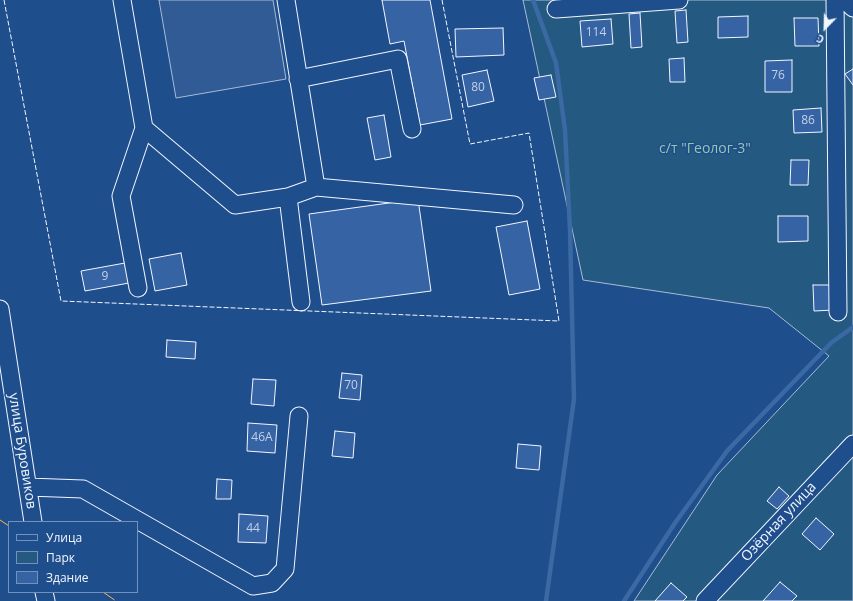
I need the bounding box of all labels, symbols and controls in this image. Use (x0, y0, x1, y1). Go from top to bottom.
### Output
north arrow (805, 8, 845, 48)
house number: 114 (586, 26, 606, 40)
text: С (814, 31, 826, 48)
house number: 76 (771, 69, 785, 83)
house number: 80 (471, 81, 485, 95)
house number: 86 (801, 114, 815, 128)
park label: с/т "Геолог-3" (659, 141, 751, 157)
house number: 9 (102, 270, 108, 284)
house number: 70 (344, 379, 358, 393)
street label: улица Буровиков (5, 392, 39, 510)
house number: 46А (251, 431, 273, 445)
street label: Озёрная улица (738, 479, 820, 565)
legend (8, 521, 138, 593)
house number: 44 (246, 522, 260, 536)
text: Улица (46, 529, 82, 546)
text: Парк (46, 549, 75, 566)
text: Здание (46, 569, 89, 586)

